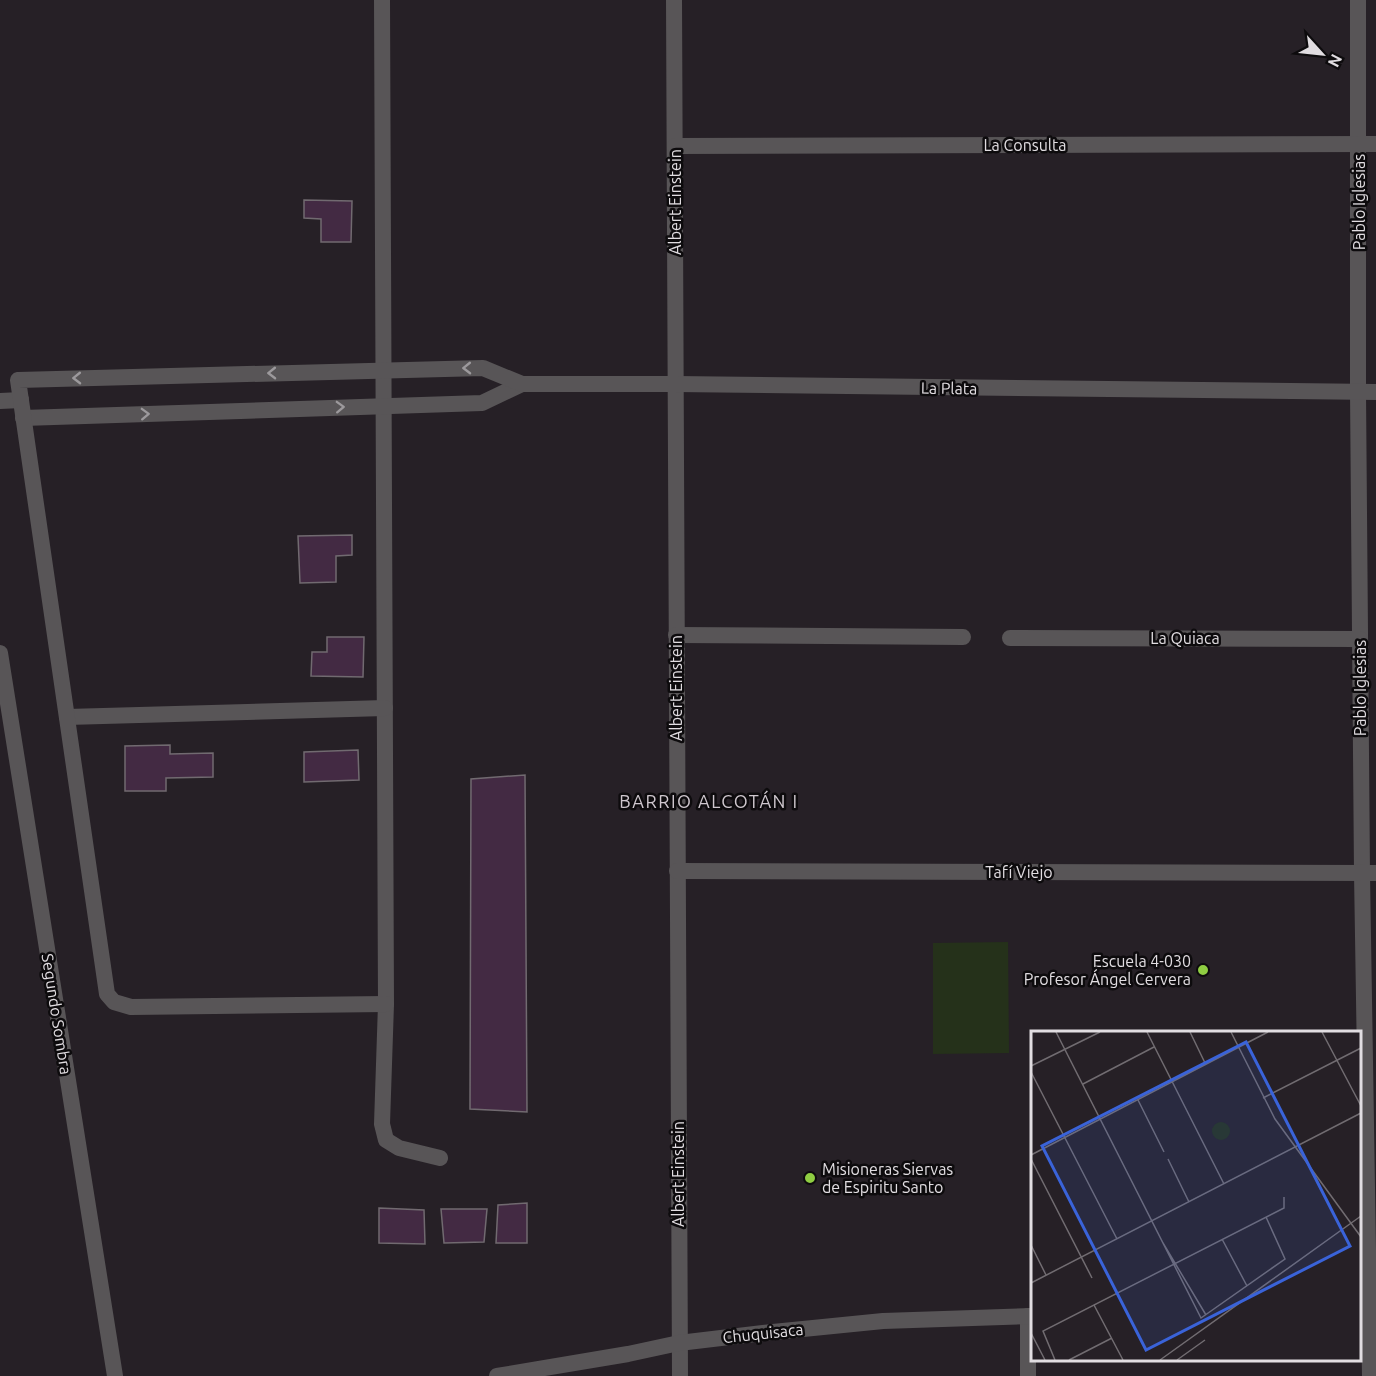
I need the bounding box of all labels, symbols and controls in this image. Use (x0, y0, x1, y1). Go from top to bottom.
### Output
north arrow (1292, 24, 1352, 84)
text: N (1325, 51, 1346, 70)
street label: La Consulta (983, 136, 1067, 154)
street label: Albert Einstein (666, 149, 684, 255)
street label: Pablo Iglesias (1350, 154, 1368, 250)
one-way arrow (463, 362, 472, 375)
one-way arrow (268, 367, 277, 380)
one-way arrow (73, 372, 82, 385)
street label: La Plata (921, 379, 977, 397)
one-way arrow (335, 401, 344, 414)
one-way arrow (140, 407, 149, 420)
street label: La Quiaca (1150, 629, 1220, 647)
street label: Albert Einstein (667, 635, 685, 741)
street label: Pablo Iglesias (1351, 640, 1369, 736)
district label: BARRIO ALCOTÁN I (619, 790, 799, 811)
street label: Tafí Viejo (985, 863, 1053, 881)
street label: Segundo Sombra (39, 952, 75, 1076)
place label: Escuela 4-030 Profesor Ángel Cervera (1024, 952, 1191, 988)
marker: Escuela 4-030 Profesor Ángel Cervera (1196, 963, 1210, 977)
inset map (1031, 1031, 1361, 1361)
street label: Albert Einstein (669, 1121, 687, 1227)
place label: Misioneras Siervas de Espiritu Santo (822, 1160, 953, 1196)
marker: Misioneras Siervas de Espiritu Santo (803, 1171, 817, 1185)
street label: Chuquisaca (722, 1320, 804, 1346)

